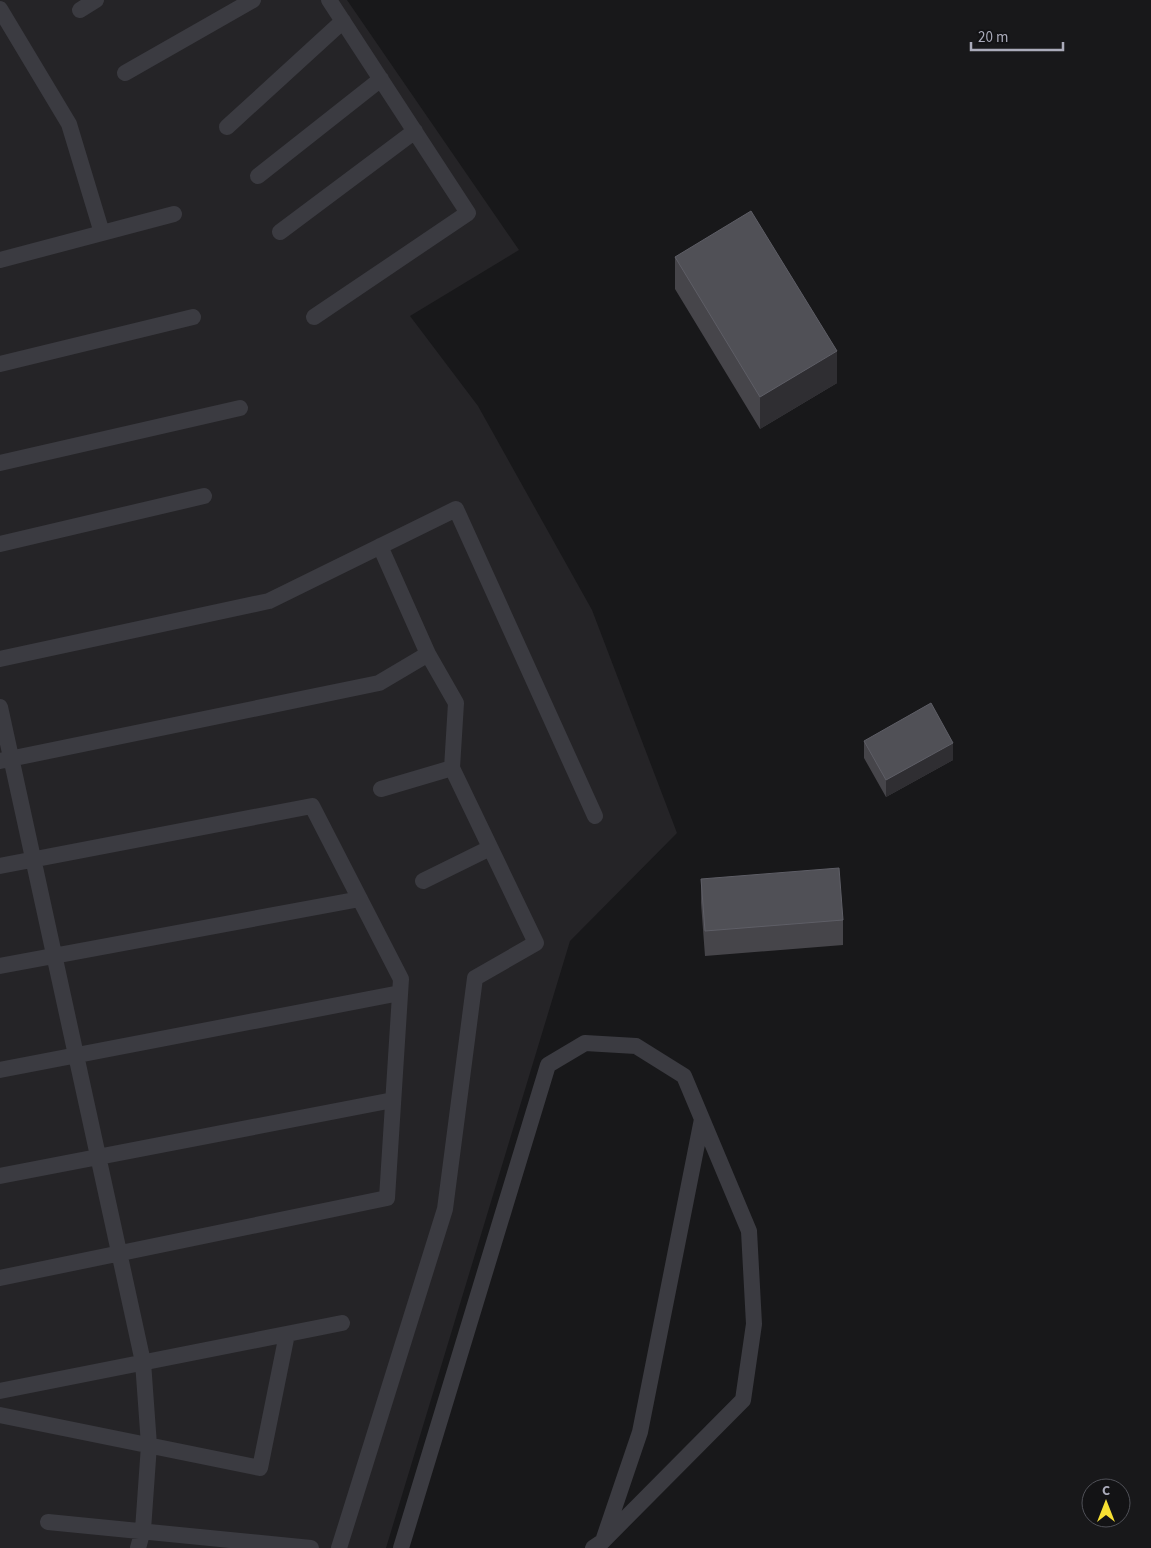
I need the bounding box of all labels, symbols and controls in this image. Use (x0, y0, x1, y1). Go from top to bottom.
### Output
scale bar (971, 20, 1064, 52)
text: 20 m (978, 27, 1008, 48)
north arrow (1081, 1478, 1131, 1528)
text: С (1102, 1481, 1110, 1501)

